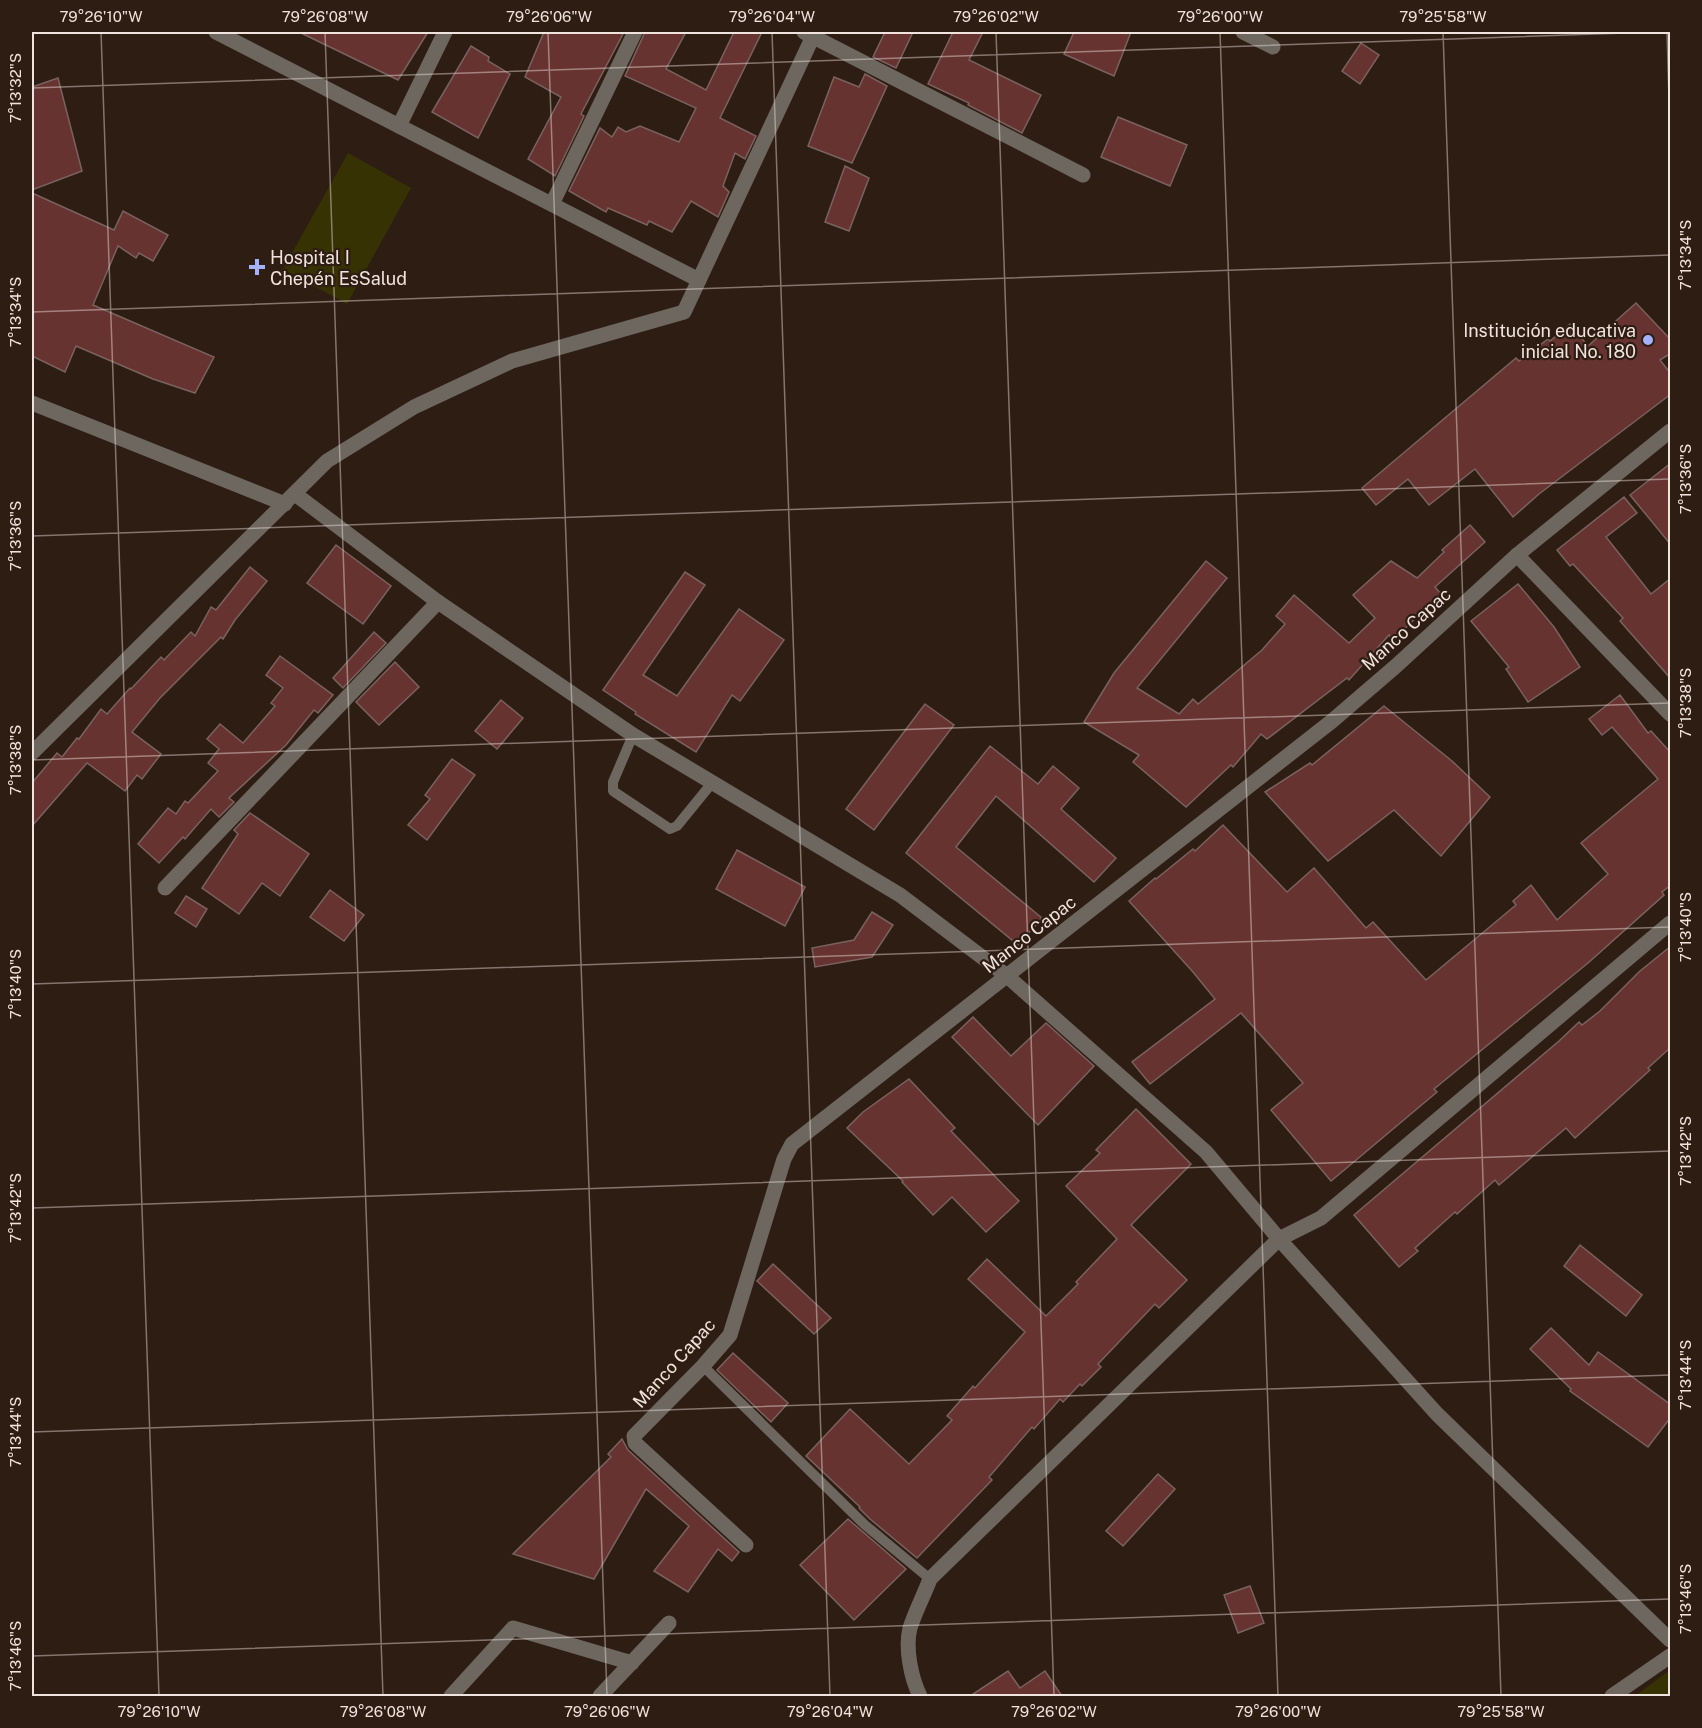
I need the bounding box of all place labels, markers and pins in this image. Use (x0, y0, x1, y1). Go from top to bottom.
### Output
place label: Hospital I Chepén EsSalud (270, 247, 407, 289)
marker: Hospital I Chepén EsSalud (248, 258, 266, 276)
place label: Institución educativa inicial No. 180 (1463, 320, 1636, 362)
marker: Institución educativa inicial No. 180 (1641, 333, 1655, 347)

